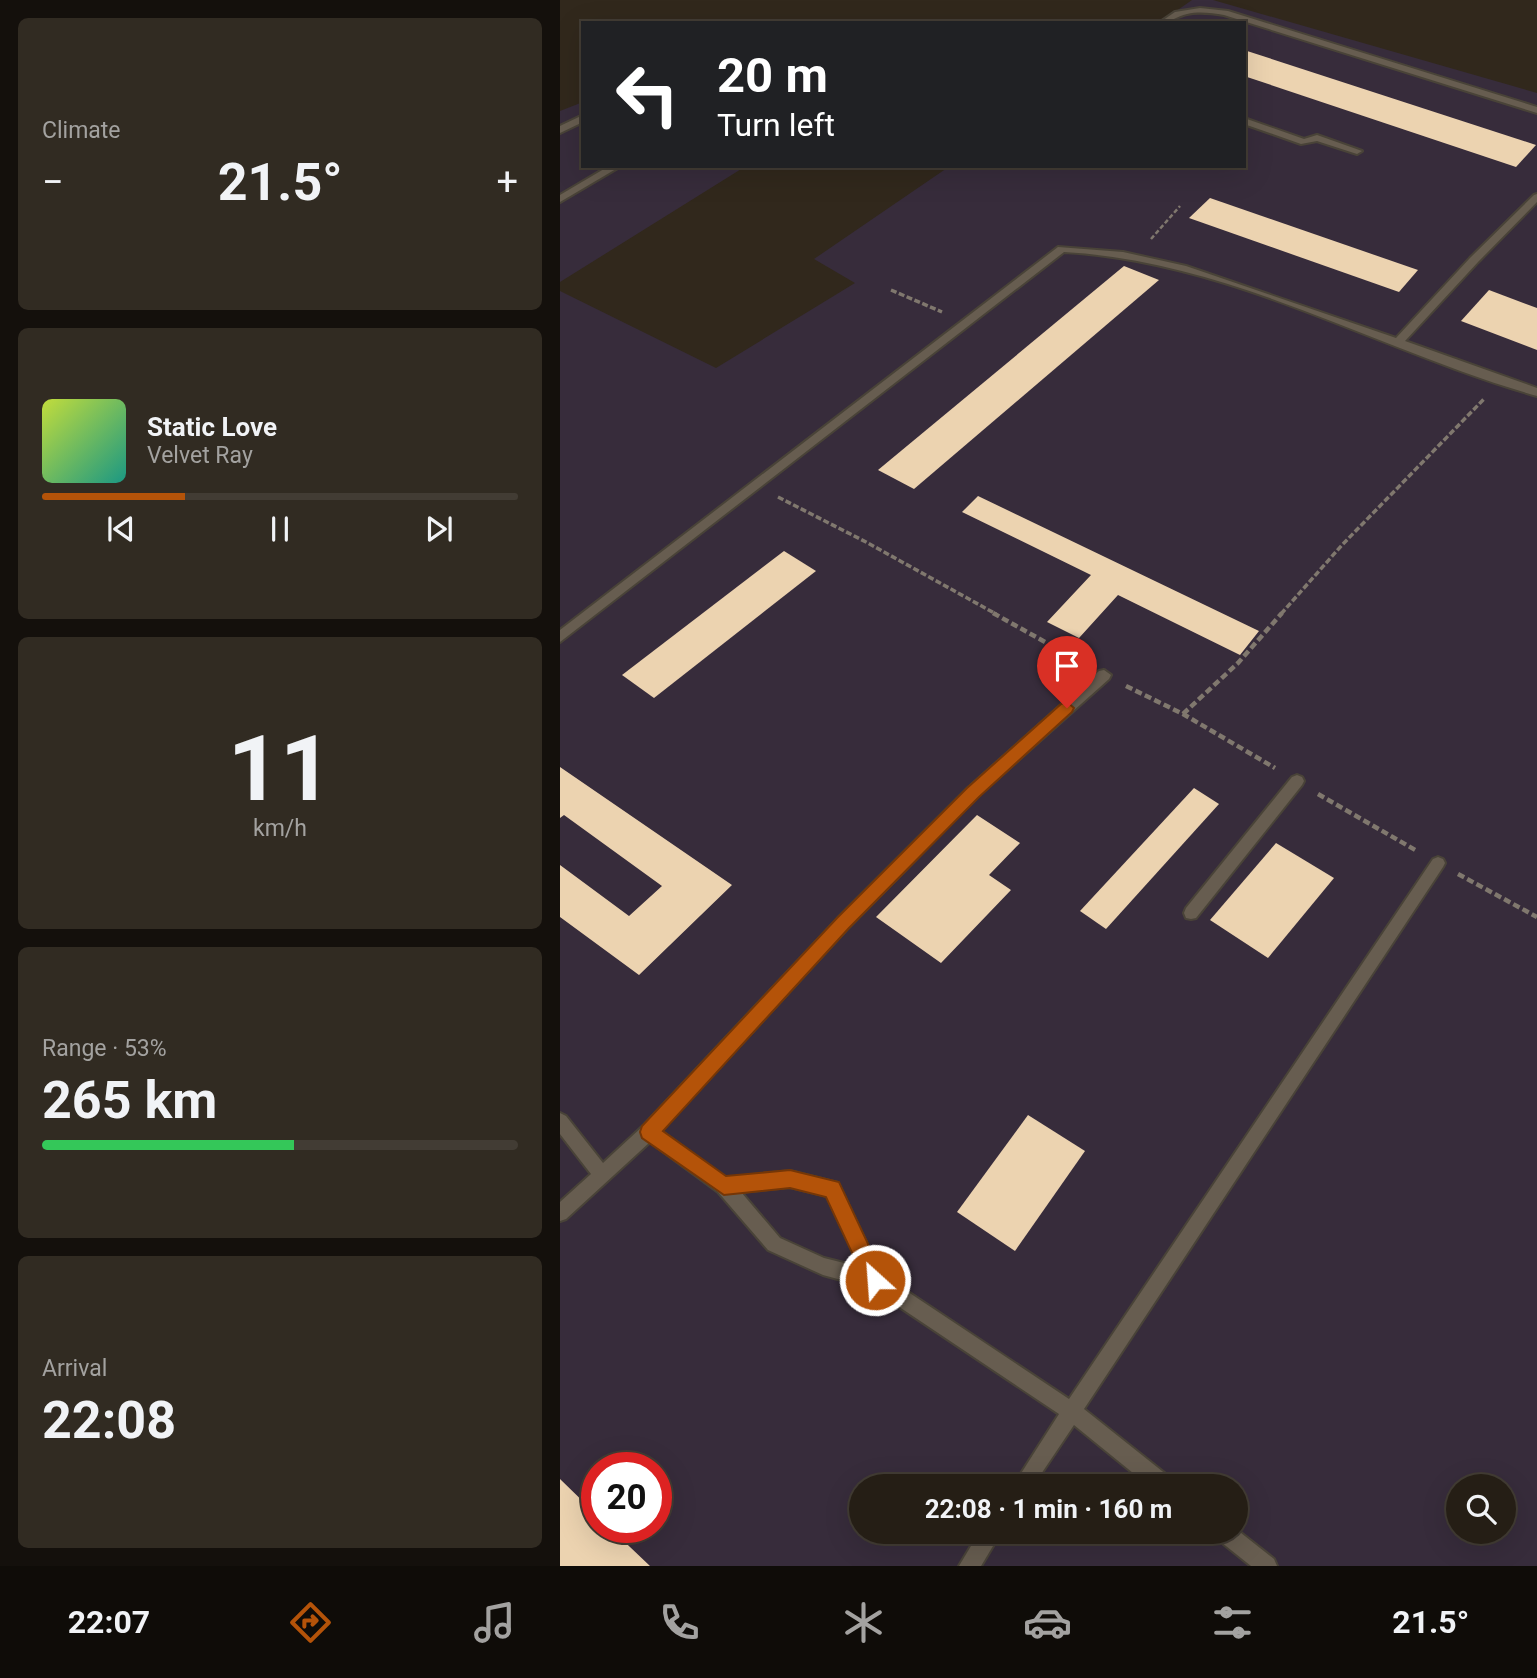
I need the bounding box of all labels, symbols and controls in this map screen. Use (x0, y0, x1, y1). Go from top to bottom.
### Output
text: 20 m (717, 47, 828, 104)
icon: left (602, 49, 693, 140)
text: Turn left (717, 106, 835, 144)
text: Climate (42, 117, 121, 144)
text: 21.5° (218, 152, 343, 213)
text: − (42, 160, 64, 204)
text: + (496, 160, 518, 204)
text: Static Love (147, 412, 277, 442)
text: Velvet Ray (147, 442, 253, 469)
icon: previous (102, 510, 140, 548)
icon: pause (261, 510, 299, 548)
icon: next (420, 510, 458, 548)
pin (1037, 636, 1097, 708)
icon: arrive (1048, 647, 1086, 685)
text: 11 (228, 716, 332, 822)
text: km/h (253, 815, 307, 842)
text: Range · 53% (42, 1035, 167, 1062)
text: 265 km (42, 1070, 217, 1131)
position arrow (838, 1243, 912, 1317)
text: Arrival (42, 1355, 107, 1382)
text: 22:08 (42, 1390, 176, 1451)
speed limit sign: 20 (581, 1452, 672, 1543)
map controls (1446, 1474, 1516, 1544)
button: search (1446, 1474, 1516, 1544)
text: 22:08 · 1 min · 160 m (925, 1494, 1172, 1524)
icon: directions (286, 1598, 335, 1647)
icon: music (470, 1598, 519, 1647)
icon: phone (655, 1598, 704, 1647)
icon: climate (839, 1598, 888, 1647)
icon: car (1023, 1598, 1072, 1647)
icon: filters (1208, 1598, 1257, 1647)
text: 22:07 (68, 1603, 150, 1641)
text: 21.5° (1392, 1603, 1469, 1641)

